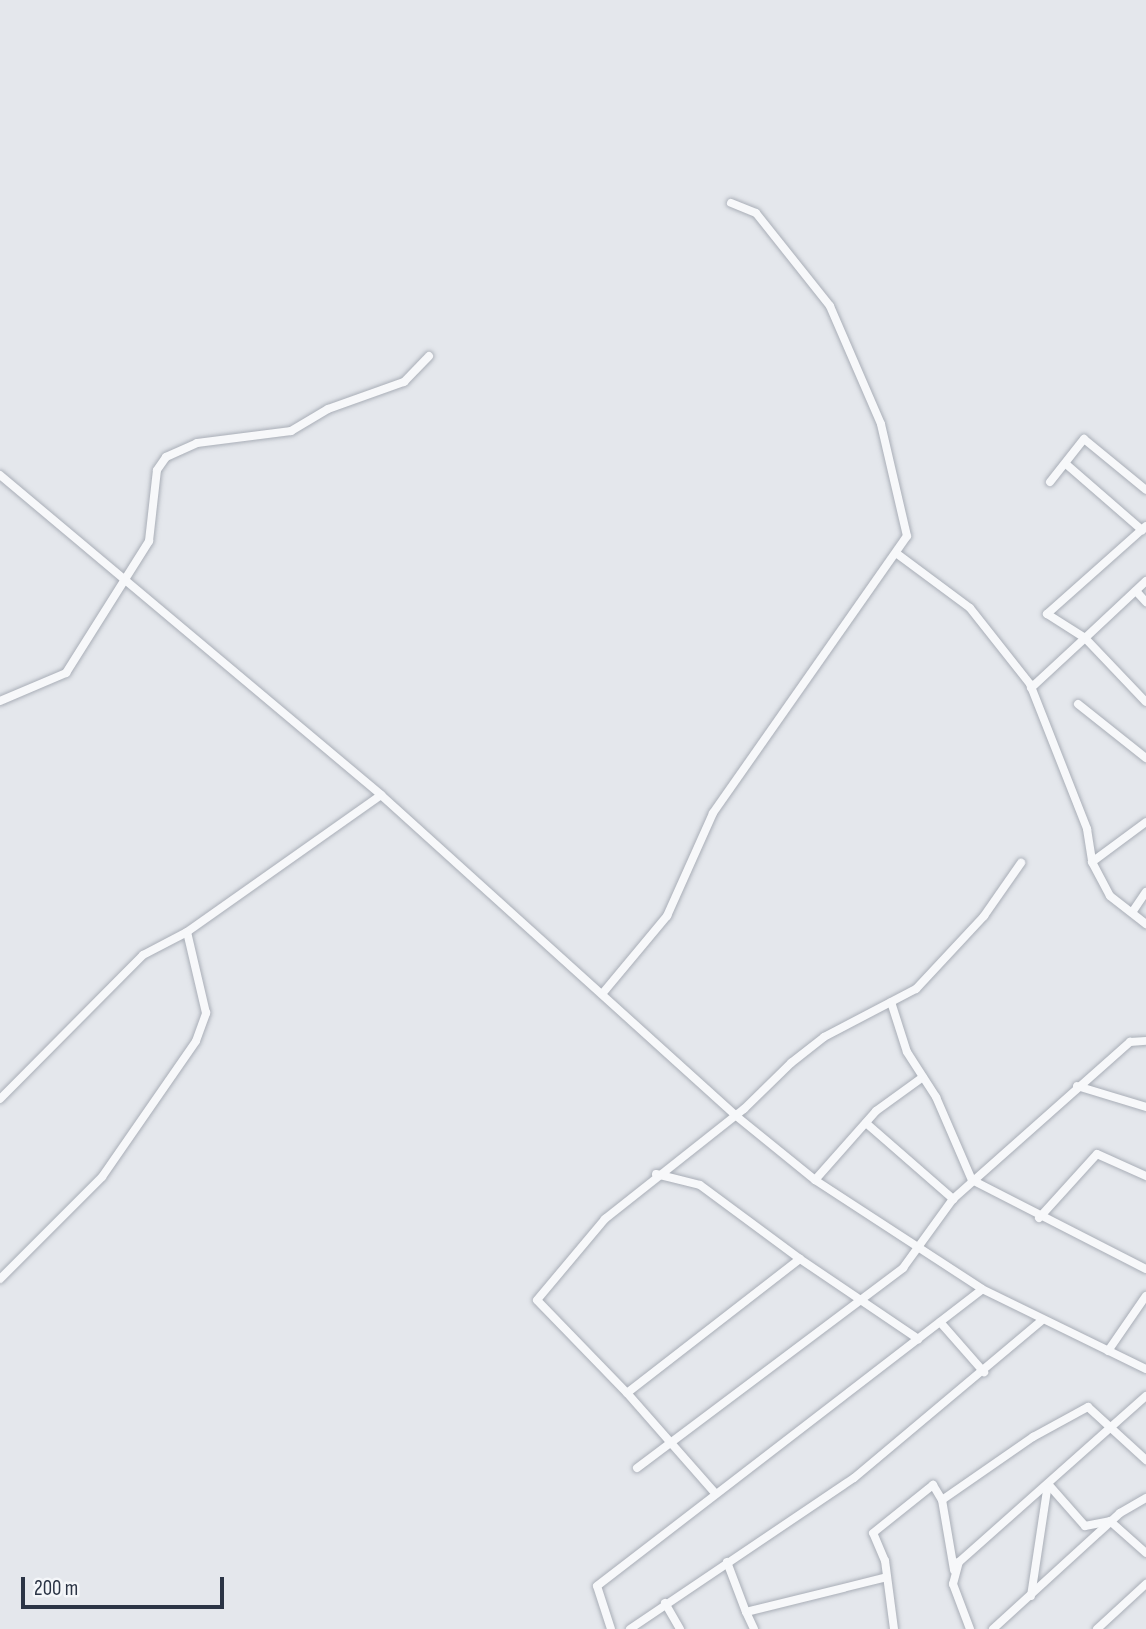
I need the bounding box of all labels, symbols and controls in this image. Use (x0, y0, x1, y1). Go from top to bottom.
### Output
scale bar (24, 1562, 228, 1606)
text: 200 m (34, 1576, 78, 1601)

